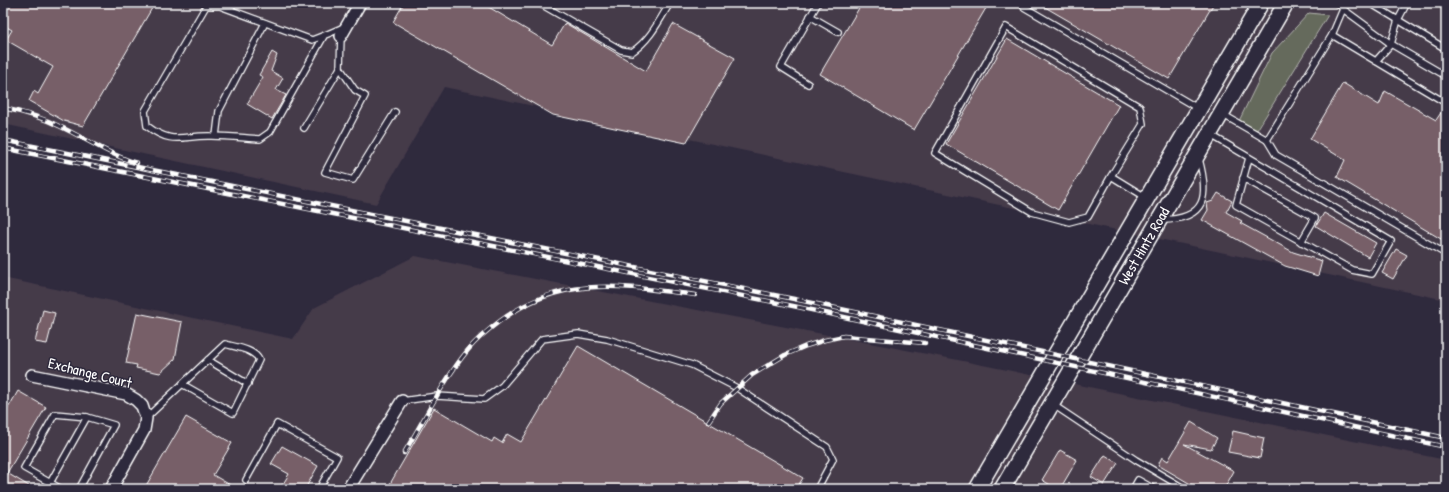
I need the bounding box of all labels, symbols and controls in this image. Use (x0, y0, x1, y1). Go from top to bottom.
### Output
street label: West Hintz Road (1113, 203, 1174, 288)
street label: Exchange Court (46, 352, 135, 393)

